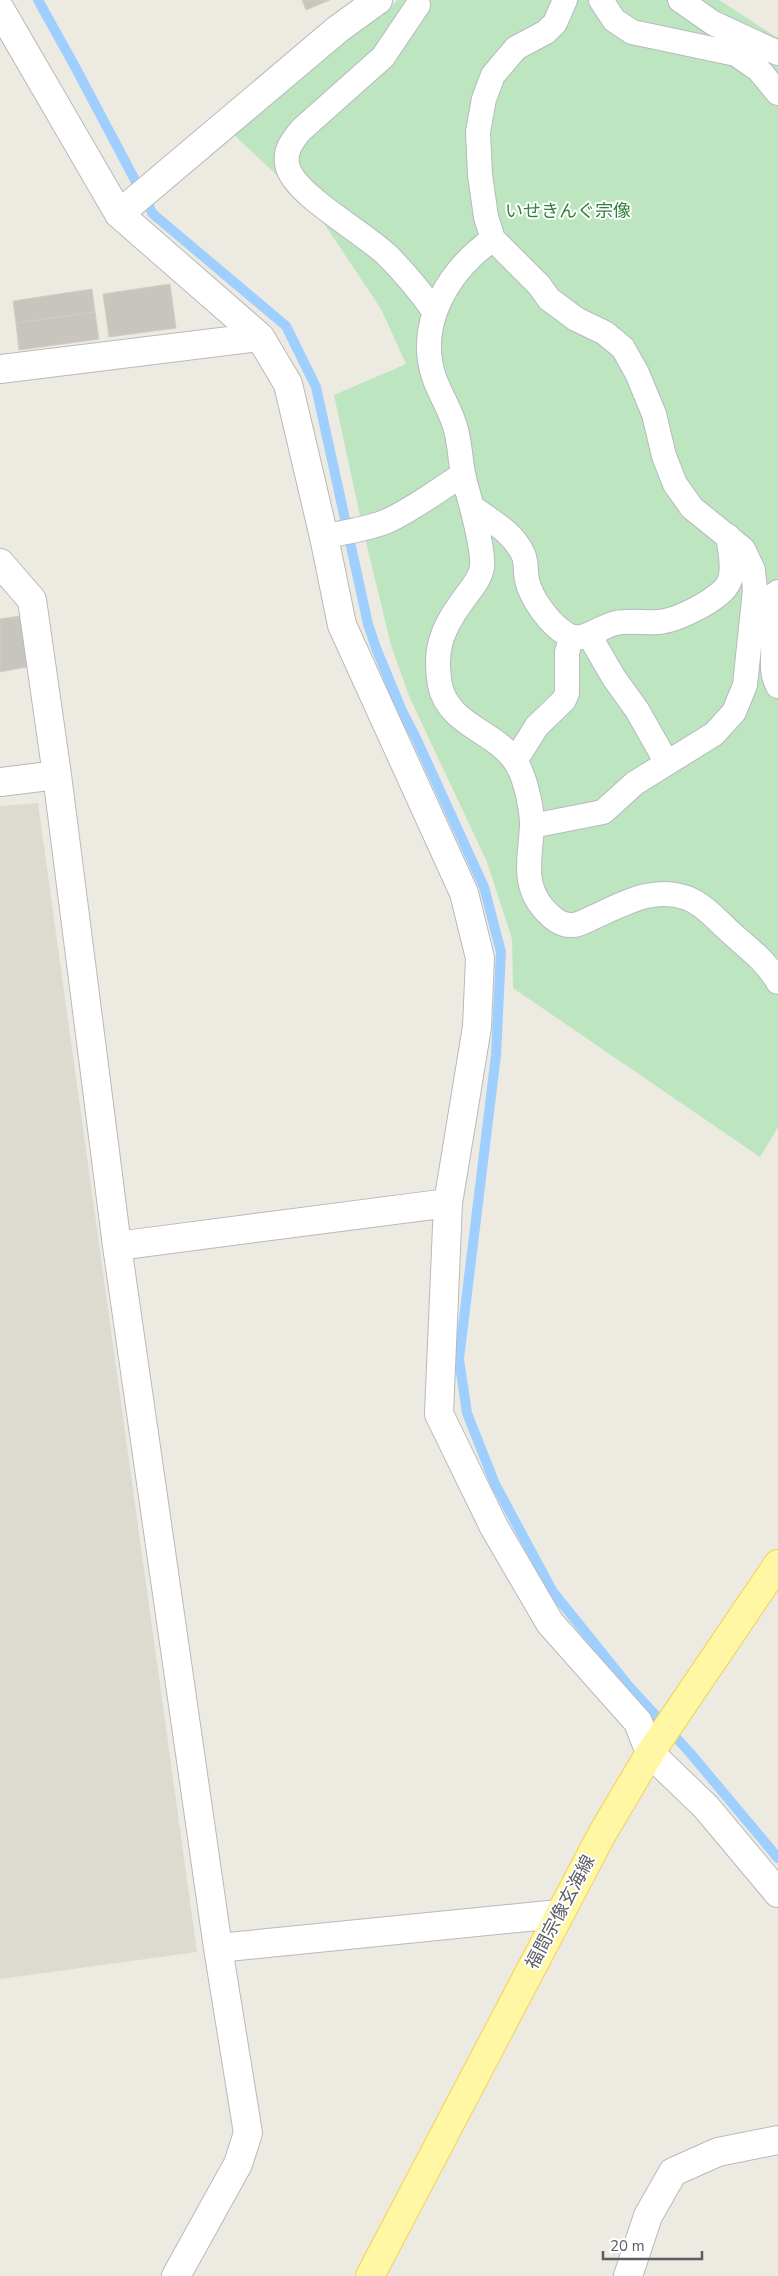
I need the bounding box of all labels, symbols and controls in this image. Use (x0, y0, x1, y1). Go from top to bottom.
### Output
park label: いせきんぐ宗像 (505, 199, 631, 223)
street label: 福間宗像玄海線 (520, 1851, 600, 1973)
scale bar (603, 2228, 702, 2260)
text: 20 m (610, 2236, 645, 2256)

